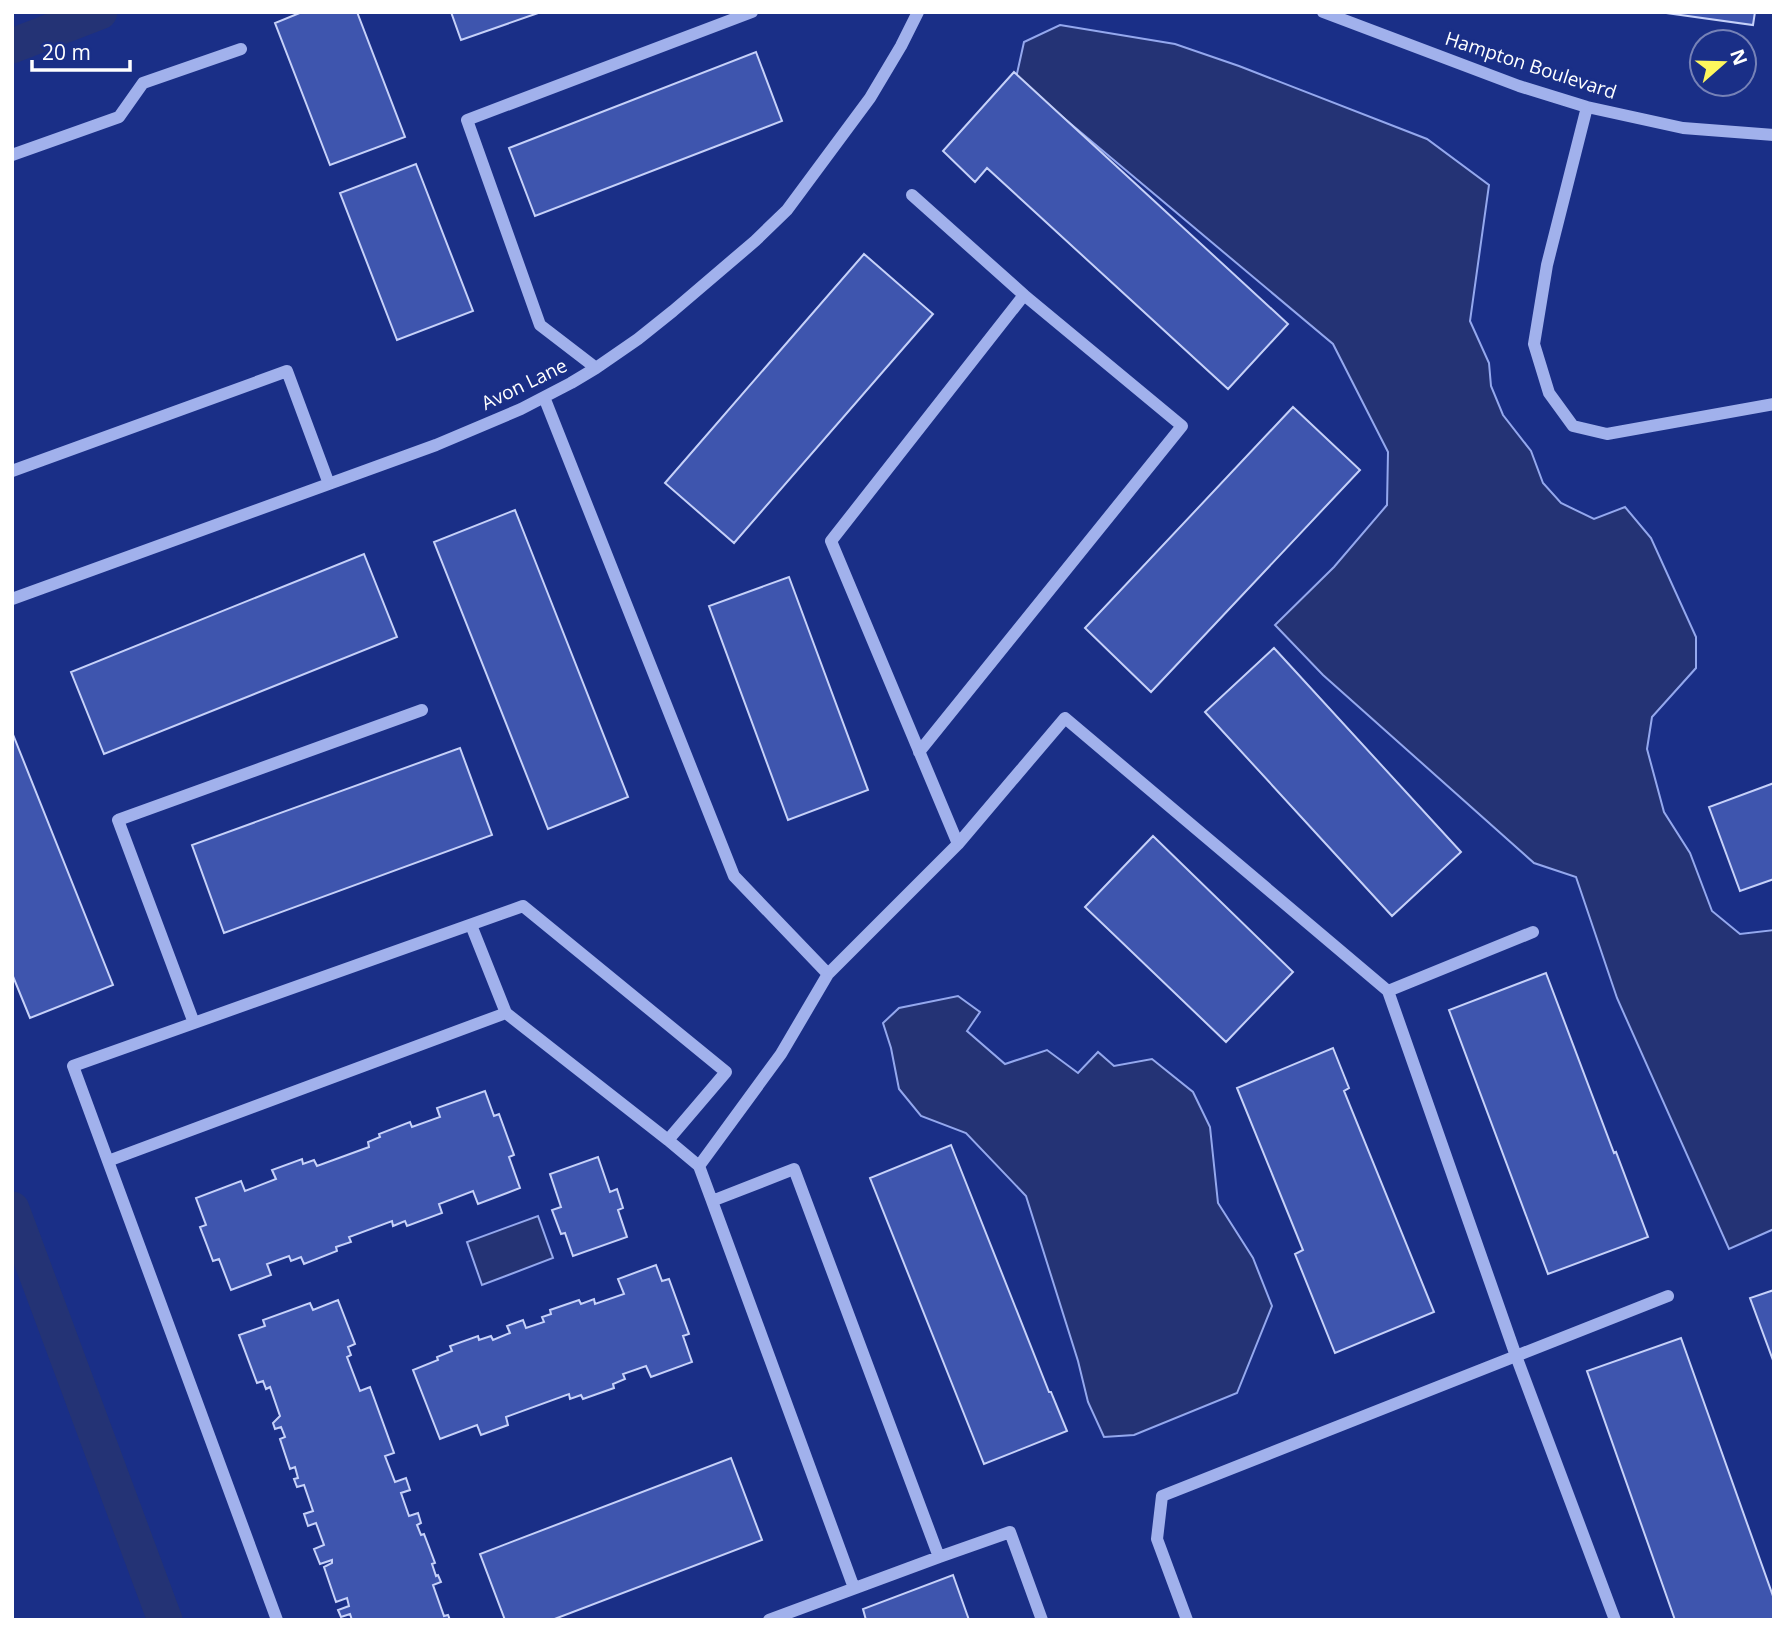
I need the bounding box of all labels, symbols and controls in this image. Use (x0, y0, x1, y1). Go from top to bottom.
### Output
street label: Hampton Boulevard (1442, 25, 1620, 105)
scale bar (32, 28, 130, 72)
north arrow (1688, 28, 1758, 98)
text: 20 m (42, 38, 91, 66)
text: N (1724, 45, 1754, 69)
street label: Avon Lane (477, 352, 571, 416)

